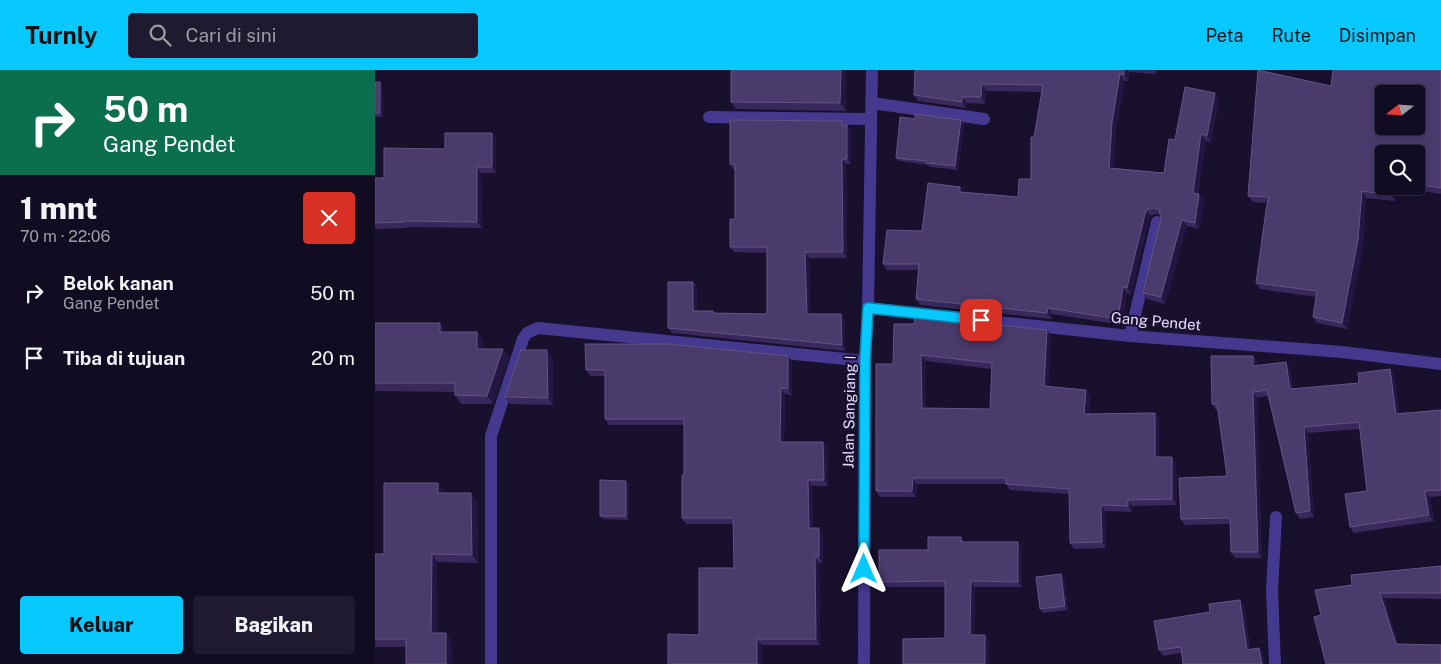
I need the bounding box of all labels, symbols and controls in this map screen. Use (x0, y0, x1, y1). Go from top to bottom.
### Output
search box (128, 13, 478, 58)
text: Turnly (25, 21, 98, 49)
icon: search (146, 21, 174, 49)
text: Cari di sini (186, 24, 276, 46)
text: Peta (1205, 25, 1243, 46)
text: Rute (1271, 25, 1311, 46)
text: Disimpan (1339, 25, 1416, 46)
north arrow (1375, 85, 1425, 135)
map controls (1375, 85, 1425, 195)
text: 50 m (103, 89, 188, 130)
icon: right (20, 90, 85, 155)
text: Gang Pendet (103, 131, 236, 157)
button: search (1375, 145, 1425, 195)
text: 1 mnt (20, 190, 97, 226)
button: close (303, 192, 355, 244)
text: 70 m · 22:06 (20, 227, 110, 246)
text: Belok kanan (63, 272, 174, 294)
icon: right (20, 279, 48, 307)
text: 50 m (310, 282, 355, 304)
text: Gang Pendet (63, 294, 159, 313)
pin (960, 299, 1002, 341)
icon: arrive (967, 306, 995, 334)
street label: Gang Pendet (1110, 309, 1202, 333)
icon: arrive (20, 344, 48, 372)
text: Tiba di tujuan (63, 347, 185, 369)
text: 20 m (311, 347, 355, 369)
street label: Jalan Sangiang I (840, 355, 858, 469)
position arrow (837, 542, 889, 594)
button: Keluar (20, 596, 183, 654)
button: Bagikan (193, 596, 355, 654)

